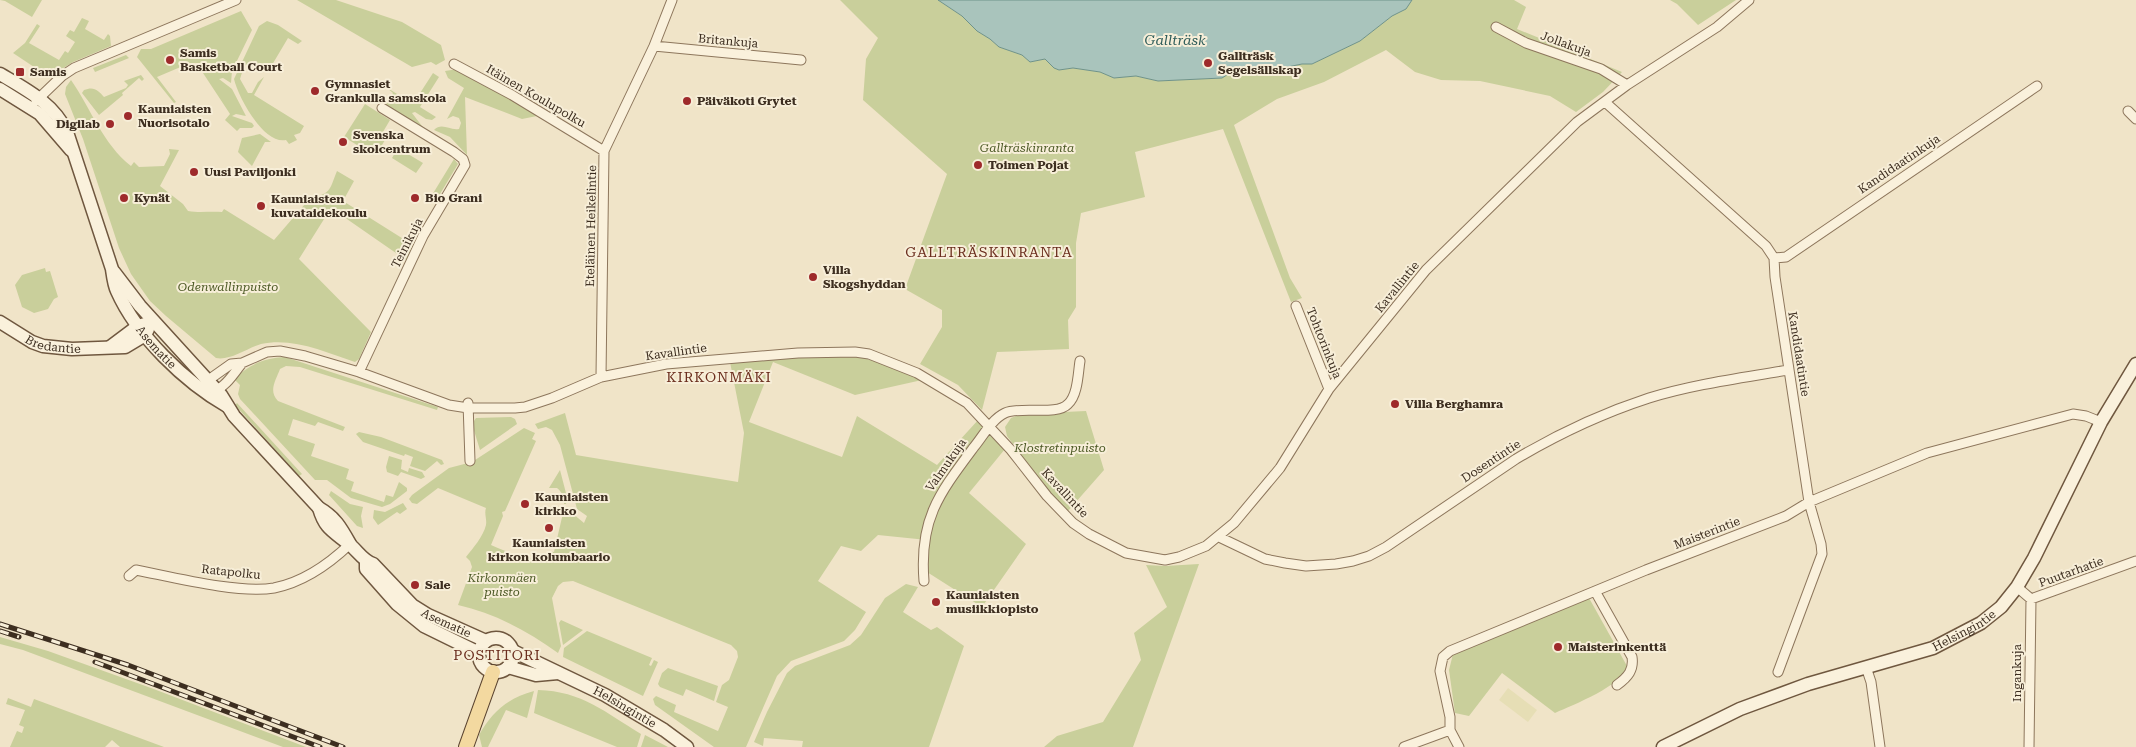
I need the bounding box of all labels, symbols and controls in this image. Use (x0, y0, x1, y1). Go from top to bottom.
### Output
street label: Jollakuja (1539, 28, 1594, 60)
street label: Britankuja (697, 31, 759, 51)
water label: Gallträsk (1144, 32, 1206, 48)
place label: Samis Basketball Court (180, 46, 282, 74)
place label: Gallträsk Segelsällskap (1218, 49, 1302, 77)
marker: Samis Basketball Court (164, 54, 176, 66)
marker: Gallträsk Segelsällskap (1202, 57, 1214, 69)
street label: Itäinen Koulupolku (484, 62, 589, 131)
place label: Samis (30, 65, 66, 79)
marker: Samis (14, 66, 26, 78)
place label: Gymnasiet Grankulla samskola (325, 77, 446, 105)
marker: Gymnasiet Grankulla samskola (309, 85, 321, 97)
place label: Päiväkoti Grytet (697, 94, 797, 108)
marker: Päiväkoti Grytet (681, 95, 693, 107)
place label: Kauniaisten Nuorisotalo (138, 102, 211, 130)
marker: Kauniaisten Nuorisotalo (122, 110, 134, 122)
place label: Digilab (56, 117, 100, 131)
marker: Digilab (104, 118, 116, 130)
place label: Svenska skolcentrum (353, 128, 431, 156)
street label: Kandidaatinkuja (1855, 131, 1943, 197)
marker: Svenska skolcentrum (337, 136, 349, 148)
park label: Gallträskinranta (980, 141, 1074, 155)
place label: Toimen Pojat (988, 158, 1069, 172)
marker: Toimen Pojat (972, 159, 984, 171)
place label: Uusi Paviljonki (204, 165, 296, 179)
street label: Eteläinen Heikelintie (583, 165, 599, 287)
marker: Uusi Paviljonki (188, 166, 200, 178)
place label: Kynät (134, 191, 170, 205)
place label: Bio Grani (425, 191, 482, 205)
marker: Kynät (118, 192, 130, 204)
place label: Kauniaisten kuvataidekoulu (271, 192, 367, 220)
marker: Bio Grani (409, 192, 421, 204)
marker: Kauniaisten kuvataidekoulu (255, 200, 267, 212)
street label: Teinikuja (388, 215, 426, 270)
district label: GALLTRÄSKINRANTA (905, 244, 1073, 260)
street label: Kavallintie (1372, 258, 1422, 315)
place label: Villa Skogshyddan (823, 263, 906, 291)
marker: Villa Skogshyddan (807, 271, 819, 283)
park label: Odenwallinpuisto (178, 280, 278, 294)
street label: Tohtorinkuja (1303, 305, 1345, 381)
street label: Kandidaatintie (1785, 311, 1813, 398)
street label: Asematie (133, 323, 179, 372)
street label: Bredantie (22, 332, 81, 356)
street label: Kavallintie (644, 341, 708, 363)
district label: KIRKONMÄKI (666, 369, 772, 385)
place label: Villa Berghamra (1405, 397, 1503, 411)
marker: Villa Berghamra (1389, 398, 1401, 410)
street label: Valmukuja (923, 436, 970, 494)
street label: Dosentintie (1459, 436, 1524, 485)
park label: Klostretinpuisto (1013, 441, 1106, 455)
street label: Kavallintie (1039, 466, 1091, 521)
place label: Kauniaisten kirkko (535, 490, 608, 518)
marker: Kauniaisten kirkko (519, 498, 531, 510)
street label: Maisterintie (1672, 514, 1742, 552)
marker: Kauniaisten kirkon kolumbaario (543, 522, 555, 534)
place label: Kauniaisten kirkon kolumbaario (488, 536, 610, 564)
street label: Puutarhatie (2037, 554, 2106, 590)
street label: Ratapolku (201, 562, 262, 582)
park label: Kirkonmäen puisto (466, 571, 537, 599)
place label: Sale (425, 578, 451, 592)
marker: Sale (409, 579, 421, 591)
place label: Kauniaisten musiikkiopisto (946, 588, 1039, 616)
marker: Kauniaisten musiikkiopisto (930, 596, 942, 608)
street label: Asematie (419, 606, 474, 641)
street label: Helsingintie (1930, 607, 1999, 654)
place label: Maisterinkenttä (1568, 640, 1666, 654)
marker: Maisterinkenttä (1552, 641, 1564, 653)
street label: Ingankuja (2010, 644, 2024, 702)
district label: POSTITORI (453, 647, 541, 663)
street label: Helsingintie (591, 683, 659, 731)

